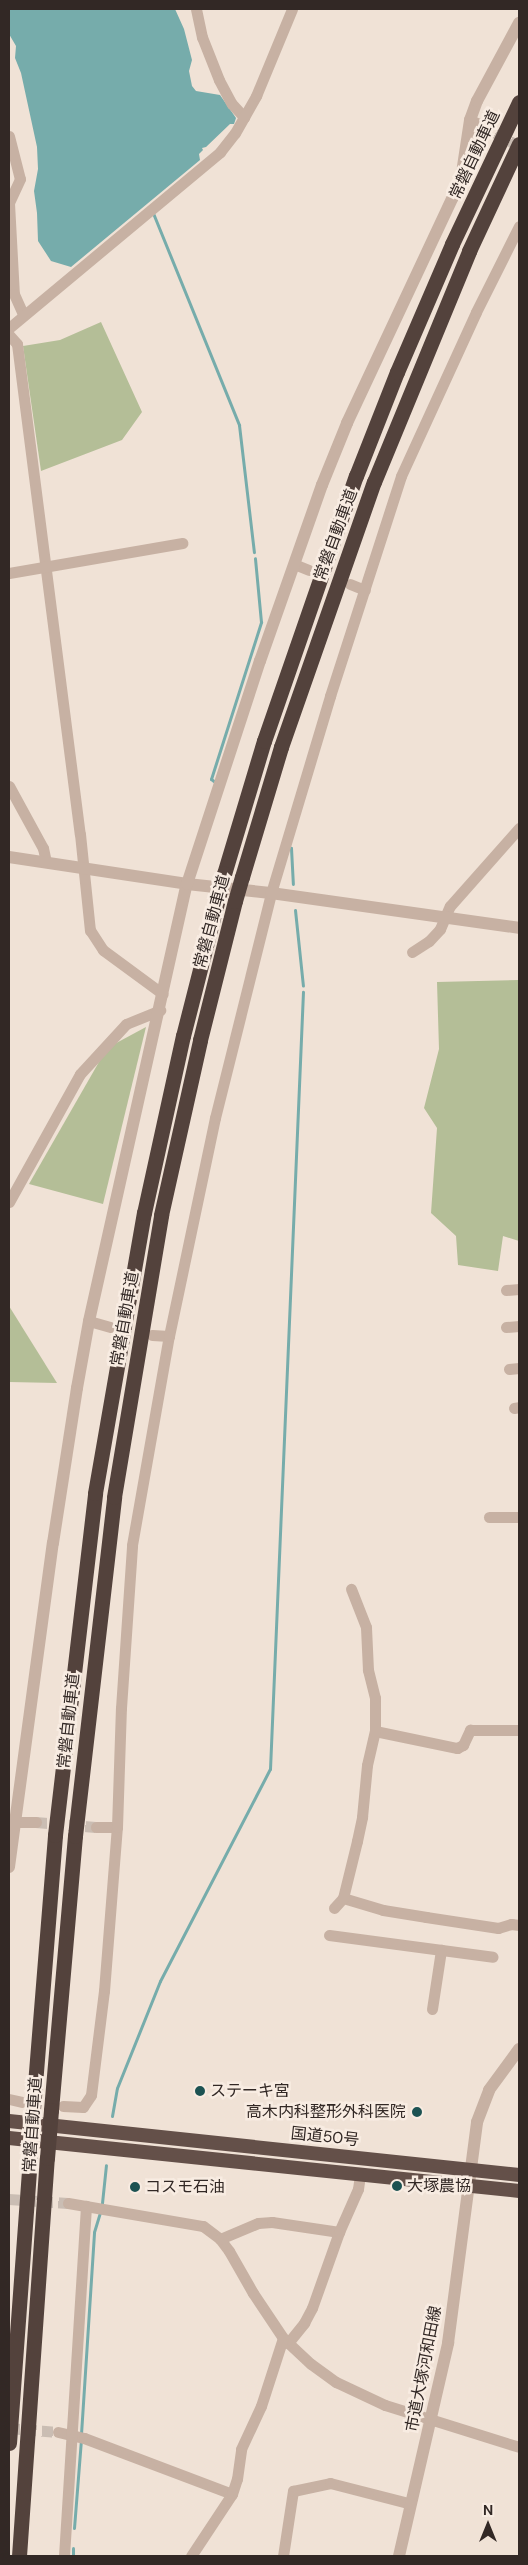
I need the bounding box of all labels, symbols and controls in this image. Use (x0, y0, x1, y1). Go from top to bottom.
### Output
street label: 常磐自動車道 (446, 107, 504, 203)
street label: 常磐自動車道 (311, 487, 361, 583)
street label: 常磐自動車道 (190, 873, 234, 971)
street label: 常磐自動車道 (107, 1270, 143, 1368)
street label: 常磐自動車道 (54, 1672, 84, 1770)
street label: 常磐自動車道 (20, 2076, 46, 2174)
place label: ステーキ宮 (210, 2081, 290, 2101)
marker: ステーキ宮 (194, 2085, 206, 2097)
place label: 高木内科整形外科医院 (246, 2102, 406, 2122)
marker: 高木内科整形外科医院 (410, 2105, 424, 2119)
street label: 国道50号 (290, 2124, 360, 2150)
place label: 大塚農協 (407, 2176, 471, 2196)
place label: コスモ石油 (145, 2177, 225, 2197)
marker: 大塚農協 (391, 2180, 403, 2192)
marker: コスモ石油 (129, 2181, 141, 2193)
street label: 市道大塚河和田線 (402, 2304, 446, 2434)
north arrow (463, 2500, 513, 2550)
text: N (483, 2501, 493, 2519)

